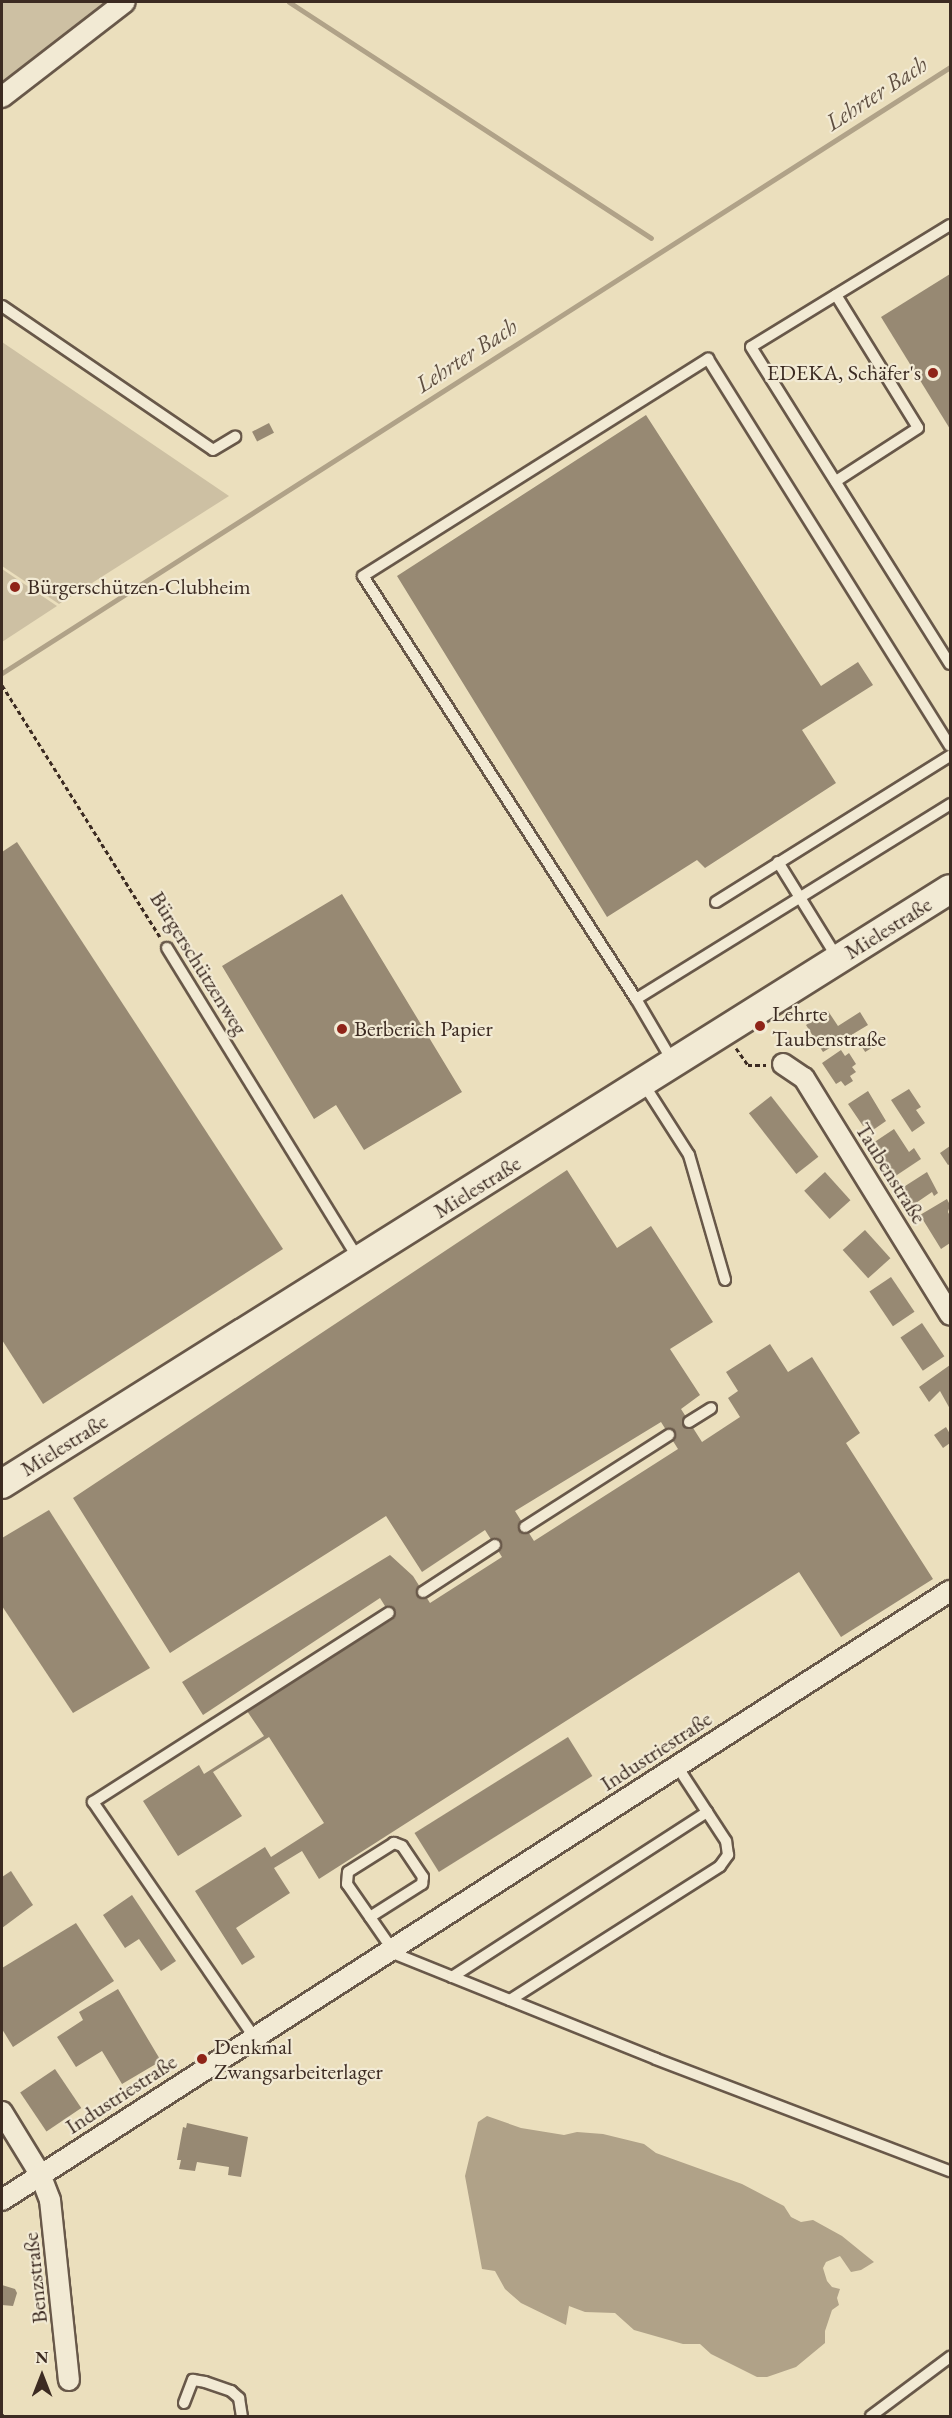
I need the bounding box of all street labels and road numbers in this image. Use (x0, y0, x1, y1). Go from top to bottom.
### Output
street label: Bürgerschützenweg (144, 887, 254, 1039)
street label: Mielestraße (840, 891, 936, 965)
street label: Taubenstraße (850, 1118, 932, 1228)
street label: Mielestraße (429, 1150, 525, 1224)
street label: Mielestraße (16, 1408, 112, 1482)
street label: Industriestraße (596, 1705, 716, 1797)
street label: Industriestraße (61, 2048, 181, 2140)
street label: Benzstraße (17, 2231, 53, 2325)

